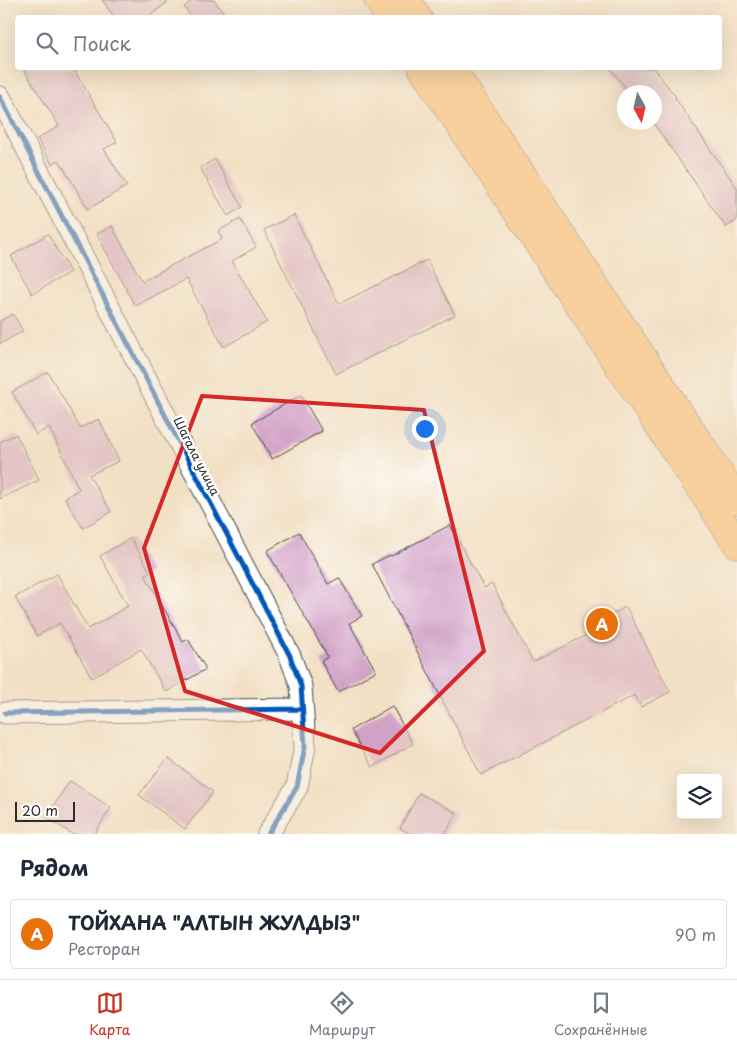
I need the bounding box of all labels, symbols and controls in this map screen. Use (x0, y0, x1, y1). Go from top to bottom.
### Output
search box (15, 15, 722, 70)
icon: search (33, 29, 61, 57)
text: Поиск (73, 29, 131, 57)
north arrow (617, 85, 662, 130)
street label: Шагала улица (169, 413, 225, 499)
your location (412, 416, 438, 442)
pin: A (586, 605, 618, 643)
map controls (677, 774, 722, 819)
button: layers (677, 774, 722, 819)
scale bar (15, 799, 75, 822)
text: 20 m (22, 800, 58, 821)
text: Рядом (20, 851, 88, 883)
text: ТОЙХАНА "АЛТЫН ЖУЛДЫЗ" (68, 908, 360, 936)
text: A (31, 922, 43, 946)
text: 90 m (675, 922, 716, 946)
text: Ресторан (68, 936, 141, 960)
tab: Карта (89, 989, 130, 1040)
tab: Маршрут (309, 989, 375, 1040)
tab: Сохранённые (554, 989, 648, 1040)

